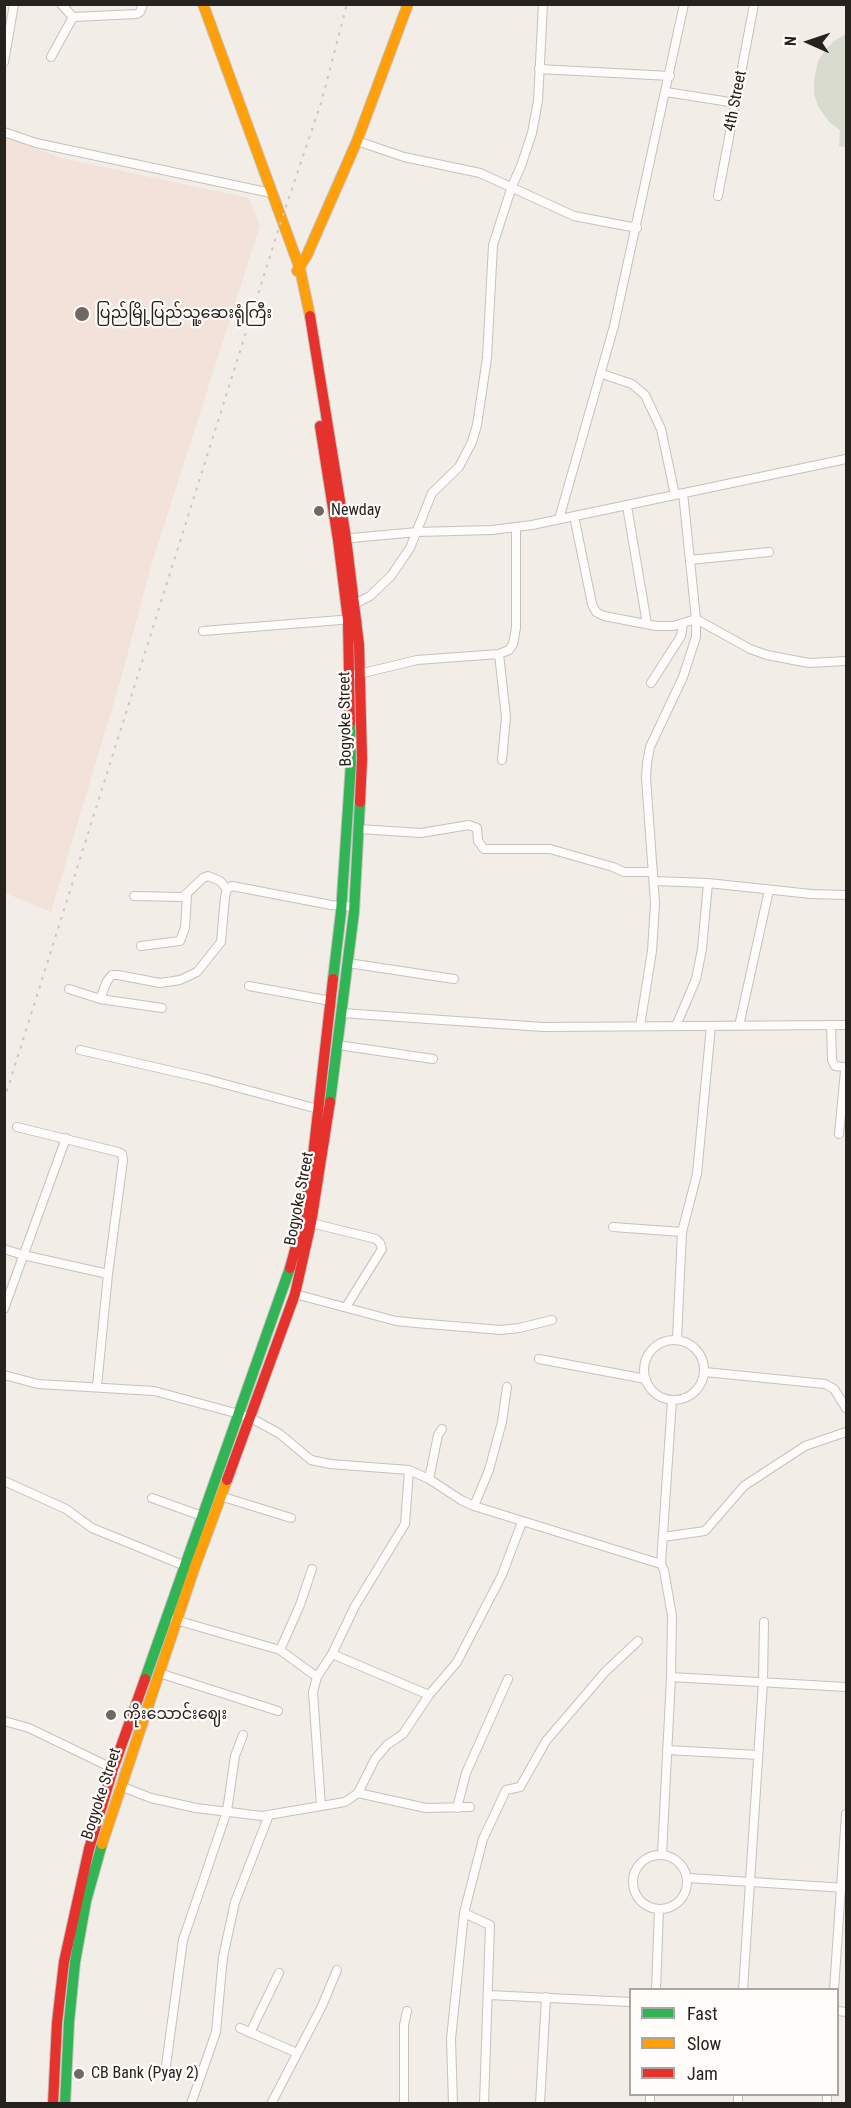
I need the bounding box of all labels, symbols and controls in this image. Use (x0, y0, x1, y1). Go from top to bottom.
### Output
north arrow (779, 12, 839, 72)
text: N (781, 36, 800, 46)
street label: 4th Street (721, 69, 751, 133)
place label: ပြည်မြို့ပြည်သူ့ဆေးရုံကြီး (96, 304, 272, 324)
marker: ပြည်မြို့ပြည်သူ့ဆေးရုံကြီး (73, 305, 91, 323)
place label: Newday (331, 501, 381, 521)
marker: Newday (312, 504, 326, 518)
street label: Bogyoke Street (336, 671, 356, 767)
street label: Bogyoke Street (282, 1151, 318, 1247)
place label: ကိုးသောင်းဈေး (123, 1705, 227, 1725)
marker: ကိုးသောင်းဈေး (104, 1708, 118, 1722)
street label: Bogyoke Street (78, 1746, 126, 1842)
legend (629, 1988, 839, 2096)
text: Fast (687, 2003, 718, 2024)
text: Slow (687, 2033, 721, 2054)
text: Jam (687, 2063, 718, 2084)
place label: CB Bank (Pyay 2) (91, 2064, 199, 2084)
marker: CB Bank (Pyay 2) (72, 2067, 86, 2081)

